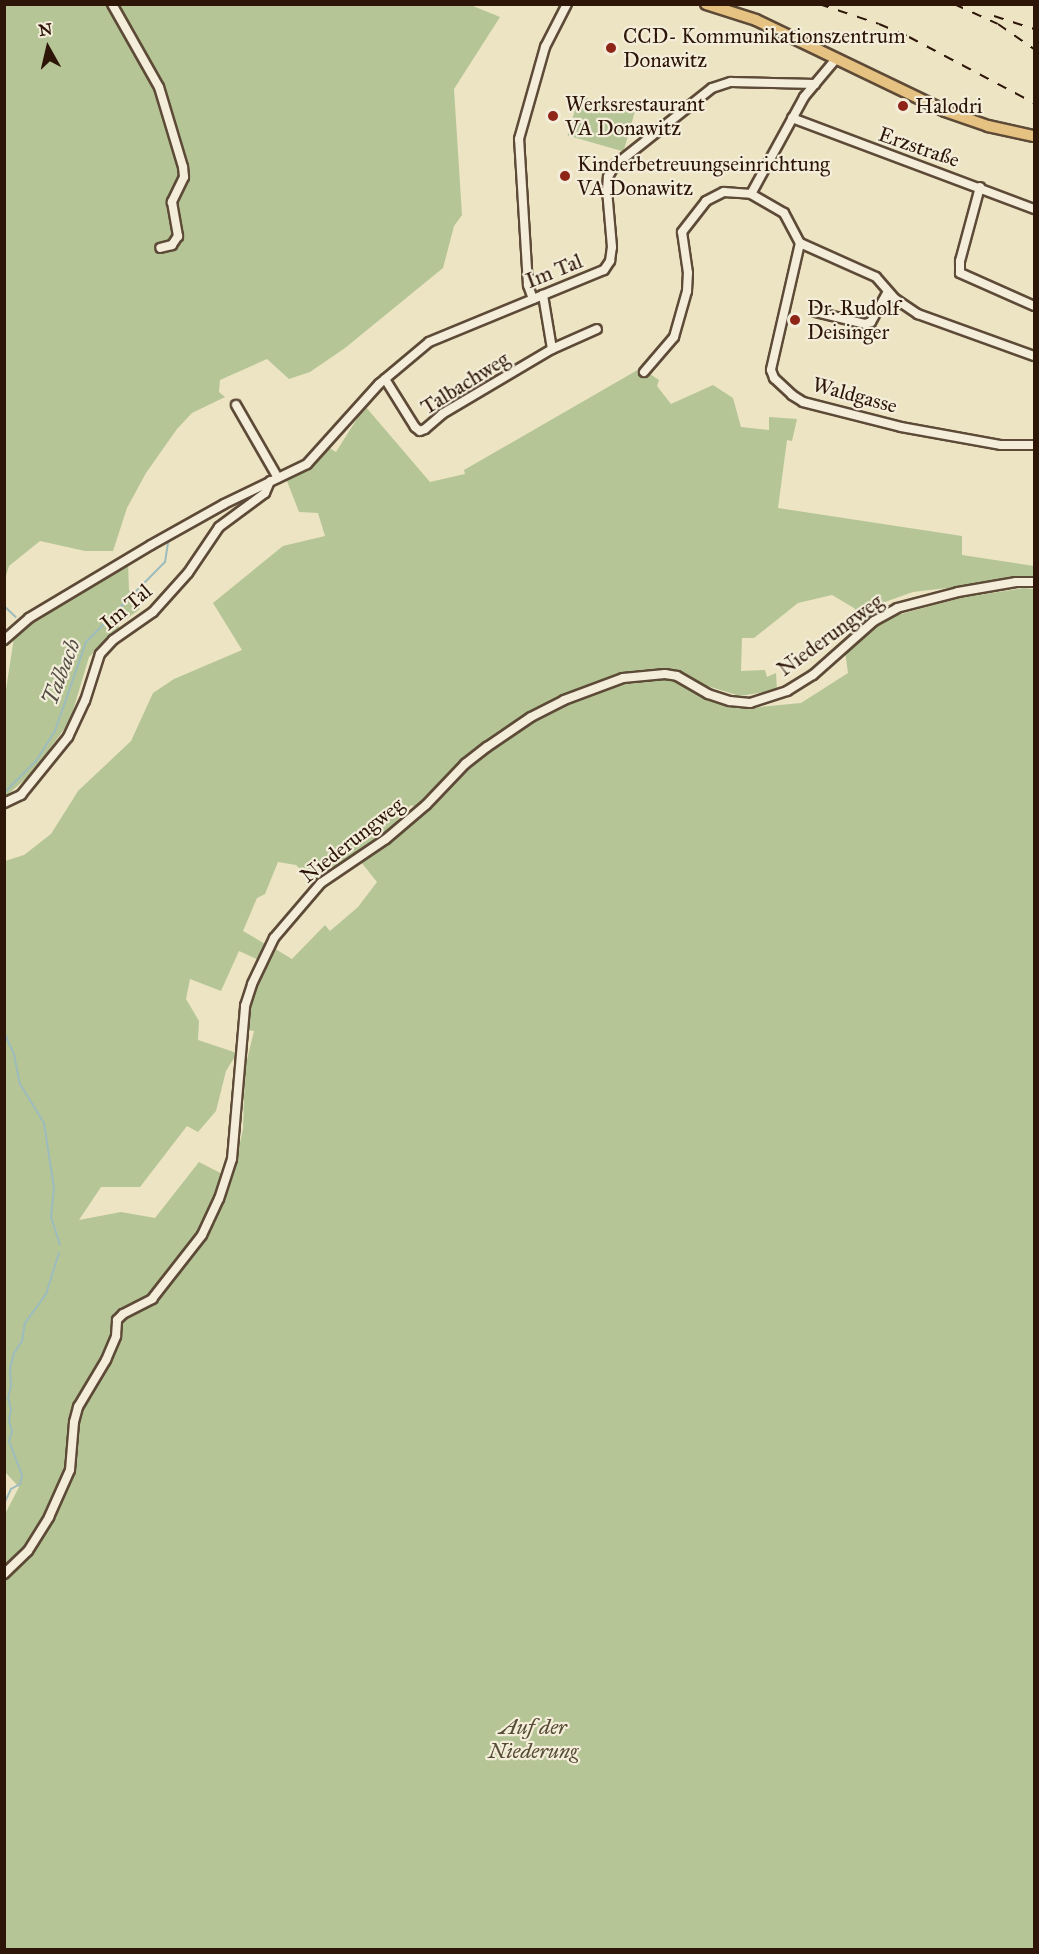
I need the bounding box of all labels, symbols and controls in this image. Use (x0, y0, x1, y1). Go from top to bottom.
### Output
north arrow (18, 18, 78, 78)
text: N (37, 19, 53, 40)
place label: CCD- Kommunikationszentrum Donawitz (623, 23, 906, 73)
marker: CCD- Kommunikationszentrum Donawitz (604, 41, 618, 55)
place label: Werksrestaurant VA Donawitz (565, 91, 705, 141)
place label: Halodri (915, 93, 983, 119)
marker: Halodri (896, 99, 910, 113)
marker: Werksrestaurant VA Donawitz (546, 109, 560, 123)
street label: Erzstraße (875, 121, 963, 173)
place label: Kinderbetreuungseinrichtung VA Donawitz (577, 151, 830, 201)
marker: Kinderbetreuungseinrichtung VA Donawitz (558, 169, 572, 183)
street label: Im Tal (522, 248, 586, 294)
place label: Dr. Rudolf Deisinger (807, 295, 900, 345)
marker: Dr. Rudolf Deisinger (788, 313, 802, 327)
street label: Talbachweg (416, 346, 514, 420)
street label: Waldgasse (810, 372, 900, 418)
street label: Im Tal (95, 578, 157, 636)
street label: Niederungweg (772, 588, 888, 682)
water label: Talbach (36, 635, 86, 709)
street label: Niederungweg (295, 792, 409, 888)
park label: Auf der Niederung (488, 1714, 578, 1764)

